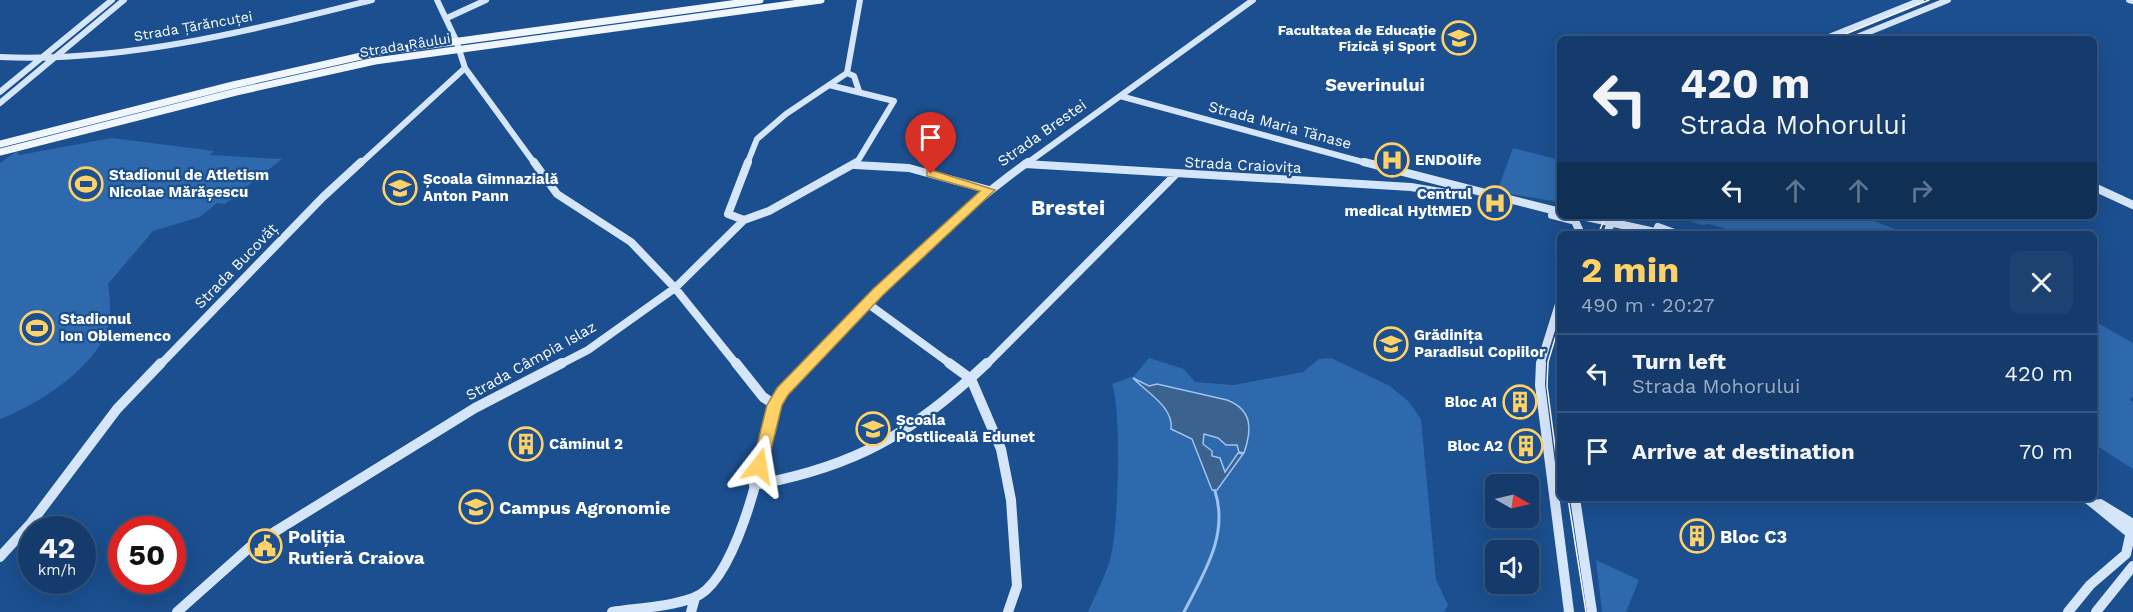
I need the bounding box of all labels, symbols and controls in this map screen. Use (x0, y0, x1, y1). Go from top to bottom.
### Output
street label: Strada Țărăncuței (132, 8, 254, 45)
school or university icon: Facultatea de Educație Fizică și Sport (1441, 20, 1477, 56)
place label: Facultatea de Educație Fizică și Sport (1278, 22, 1436, 54)
street label: Strada Râului (358, 30, 452, 60)
text: 420 m (1680, 59, 1810, 108)
icon: left (1581, 60, 1659, 138)
district label: Severinului (1325, 74, 1425, 95)
street label: Strada Brestei (994, 96, 1090, 170)
street label: Strada Maria Tănase (1206, 97, 1354, 153)
text: Strada Mohorului (1680, 109, 1907, 141)
pin (905, 112, 956, 174)
icon: arrive (914, 121, 947, 154)
hospital icon: ENDOlife (1374, 142, 1410, 178)
place label: ENDOlife (1415, 151, 1482, 169)
street label: Strada Craiovița (1184, 153, 1303, 177)
sports icon: Stadionul de Atletism Nicolae Mărășescu (68, 166, 104, 202)
place label: Stadionul de Atletism Nicolae Mărășescu (109, 166, 269, 201)
school or university icon: Școala Gimnazială Anton Pann (382, 170, 418, 206)
place label: Școala Gimnazială Anton Pann (423, 170, 559, 205)
icon: left (1716, 174, 1749, 207)
icon: ahead (1779, 174, 1812, 207)
icon: ahead (1842, 174, 1875, 207)
icon: right (1905, 174, 1938, 207)
place label: Centrul medical HyltMED (1345, 185, 1472, 220)
hospital icon: Centrul medical HyltMED (1477, 185, 1513, 221)
district label: Brestei (1031, 195, 1105, 220)
street label: Strada Bucovăț (191, 219, 282, 312)
text: 2 min (1581, 249, 1679, 291)
button: close (2010, 251, 2073, 314)
text: 490 m · 20:27 (1581, 293, 1715, 317)
sports icon: Stadionul Ion Oblemenco (19, 310, 55, 346)
place label: Stadionul Ion Oblemenco (60, 310, 171, 345)
street label: Strada Câmpia Islaz (463, 318, 599, 404)
school or university icon: Grădinița Paradisul Copiilor (1373, 326, 1409, 362)
place label: Grădinița Paradisul Copiilor (1414, 326, 1546, 361)
text: Turn left (1632, 349, 1726, 374)
icon: left (1581, 357, 1614, 390)
text: 420 m (2005, 361, 2073, 386)
text: Strada Mohorului (1632, 374, 1800, 398)
building icon: Bloc A1 (1502, 384, 1538, 420)
place label: Bloc A1 (1445, 393, 1497, 411)
school or university icon: Școala Postliceală Edunet (855, 411, 891, 447)
place label: Școala Postliceală Edunet (896, 411, 1035, 446)
building icon: Căminul 2 (508, 426, 544, 462)
building icon: Bloc A2 (1508, 428, 1544, 464)
position arrow (727, 434, 791, 498)
place label: Căminul 2 (549, 435, 623, 453)
icon: arrive (1581, 435, 1614, 468)
place label: Bloc A2 (1447, 437, 1503, 455)
text: Arrive at destination (1632, 439, 1855, 464)
text: 70 m (2019, 439, 2073, 464)
north arrow (1485, 474, 1539, 528)
map controls (1485, 474, 1539, 594)
school or university icon: Campus Agronomie (458, 489, 494, 525)
place label: Campus Agronomie (499, 497, 671, 518)
speed limit sign: 50 (108, 516, 186, 594)
building icon: Bloc C3 (1679, 518, 1715, 554)
place label: Poliția Rutieră Craiova (288, 526, 425, 568)
place label: Bloc C3 (1720, 526, 1787, 547)
public building icon: Poliția Rutieră Craiova (247, 528, 283, 564)
text: 42 (39, 530, 75, 565)
button: sound (1485, 540, 1539, 594)
text: km/h (38, 561, 76, 579)

